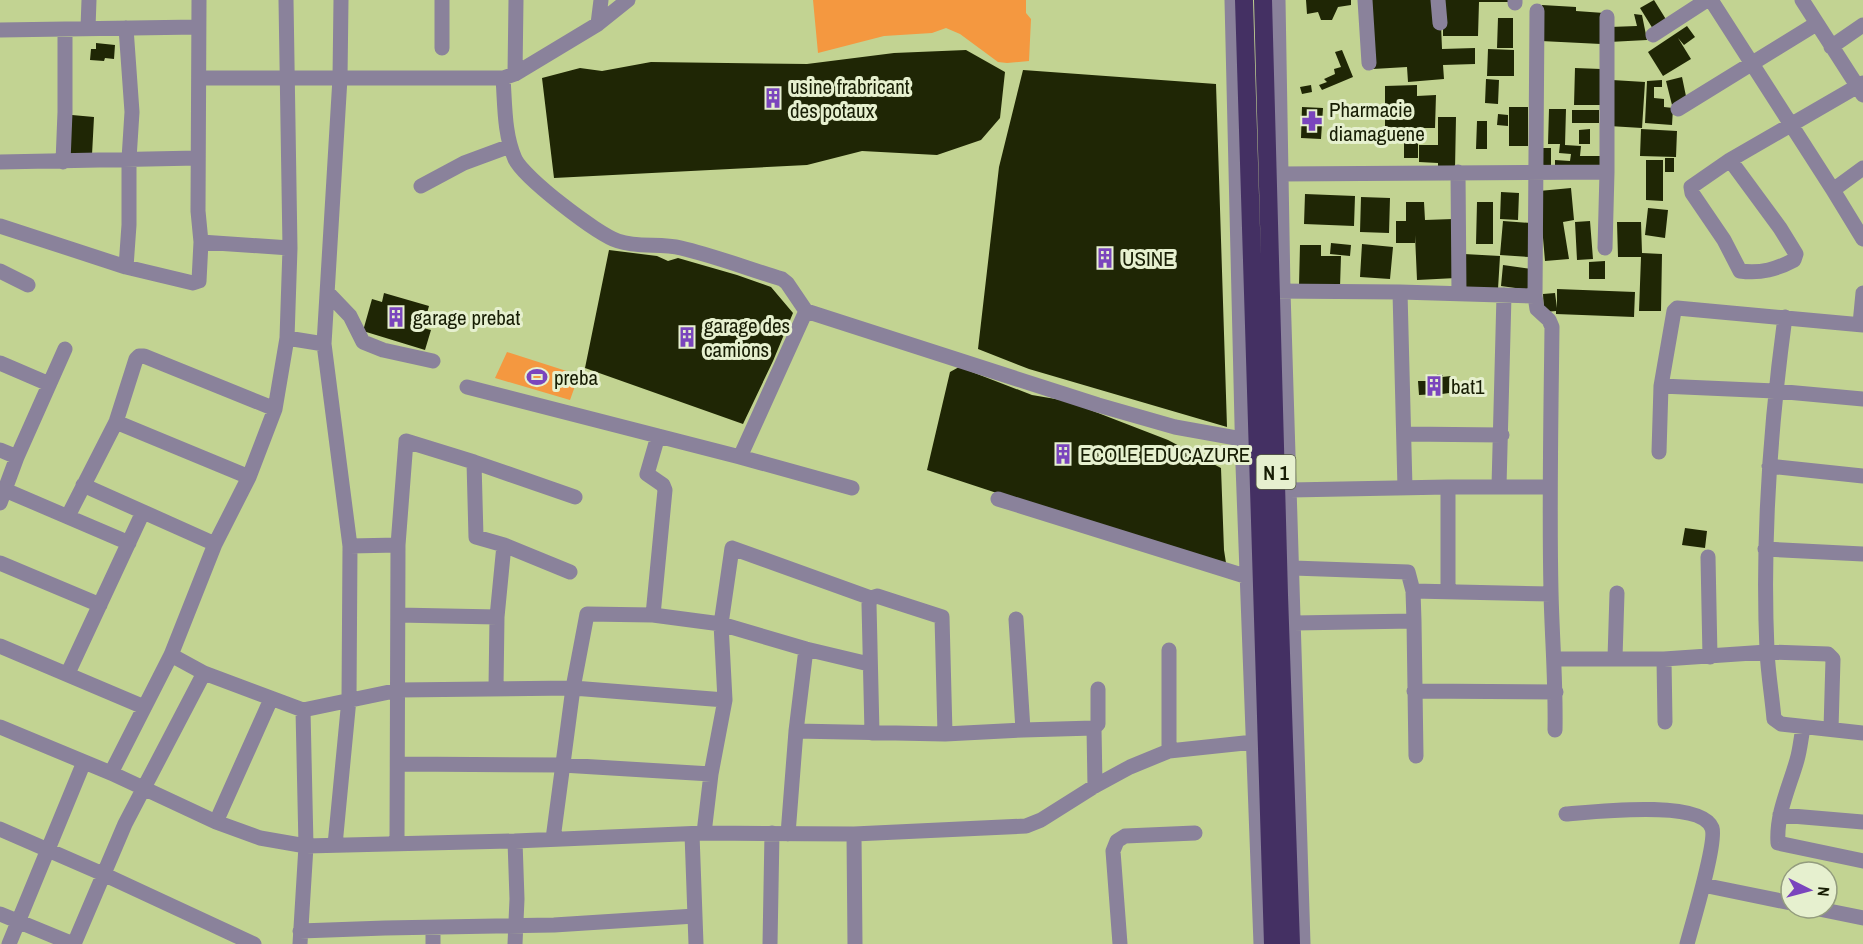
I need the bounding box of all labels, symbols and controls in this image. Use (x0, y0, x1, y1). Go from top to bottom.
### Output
place label: usine frabricant des potaux (790, 72, 910, 125)
building icon: usine frabricant des potaux (761, 86, 785, 110)
place label: Pharmacie diamaguene (1329, 95, 1425, 148)
pharmacy icon: Pharmacie diamaguene (1300, 109, 1324, 133)
place label: USINE (1122, 244, 1175, 273)
building icon: USINE (1093, 246, 1117, 270)
place label: garage prebat (413, 303, 520, 332)
building icon: garage prebat (384, 305, 408, 329)
place label: garage des camions (704, 311, 790, 364)
building icon: garage des camions (675, 325, 699, 349)
place label: preba (554, 363, 598, 392)
sports icon: preba (525, 365, 549, 389)
place label: bat1 (1451, 372, 1485, 401)
building icon: bat1 (1422, 374, 1446, 398)
place label: ECOLE EDUCAZURE (1080, 440, 1250, 469)
building icon: ECOLE EDUCAZURE (1051, 442, 1075, 466)
road number: N 1 (1256, 455, 1296, 489)
north arrow (1779, 860, 1839, 920)
text: N (1812, 886, 1835, 897)

